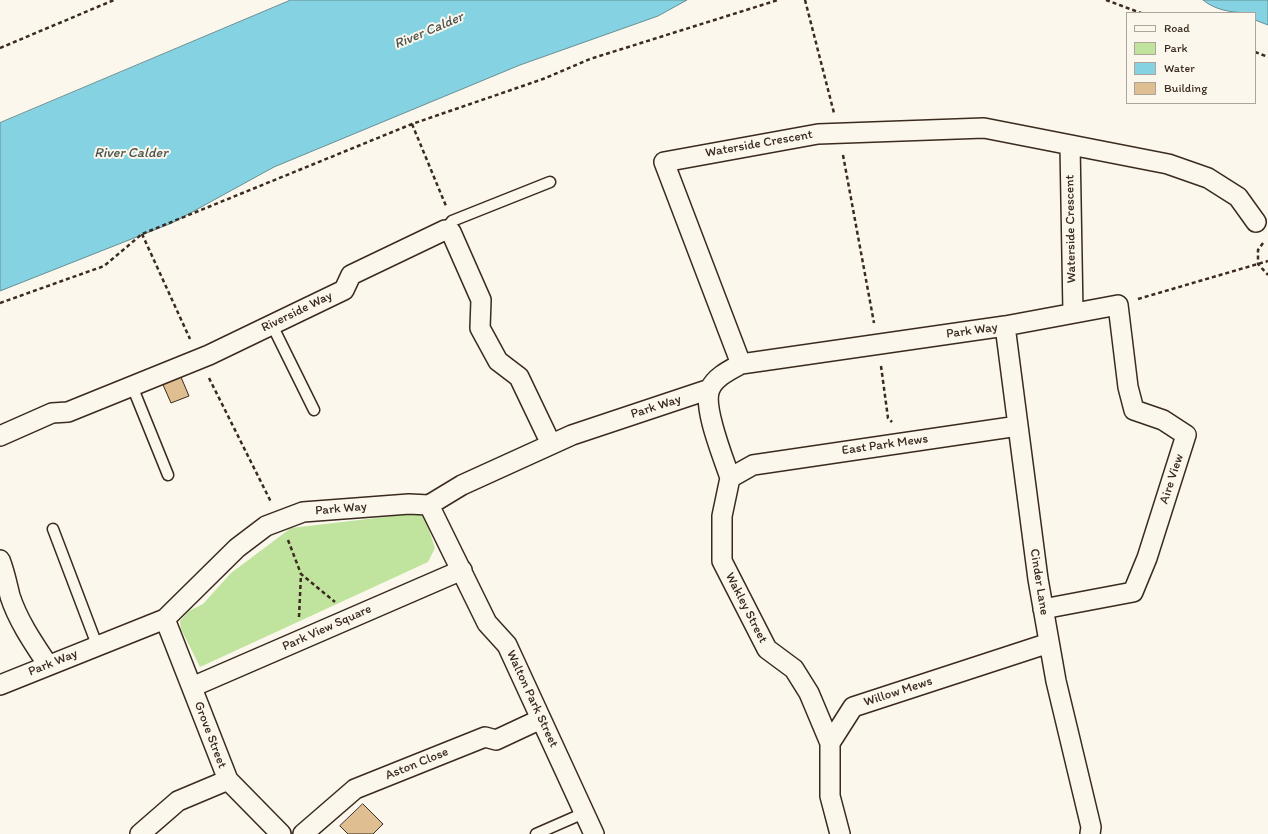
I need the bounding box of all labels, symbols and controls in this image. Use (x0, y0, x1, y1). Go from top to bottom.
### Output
water label: River Calder (392, 9, 466, 53)
legend (1126, 12, 1256, 104)
text: Road (1164, 21, 1190, 35)
text: Park (1164, 41, 1188, 55)
text: Water (1164, 61, 1195, 75)
text: Building (1164, 81, 1207, 95)
street label: Waterside Crescent (704, 127, 814, 161)
water label: River Calder (94, 145, 168, 161)
street label: Waterside Crescent (1062, 175, 1080, 283)
street label: Riverside Way (259, 288, 335, 336)
street label: Park Way (945, 320, 999, 342)
street label: Park Way (629, 392, 683, 422)
street label: East Park Mews (841, 431, 929, 459)
street label: Aire View (1157, 452, 1187, 506)
street label: Park Way (314, 499, 368, 519)
street label: Cinder Lane (1026, 548, 1052, 616)
street label: Wakley Street (721, 570, 771, 646)
street label: Park View Square (280, 601, 374, 655)
street label: Park Way (26, 646, 80, 680)
street label: Walton Park Street (503, 648, 561, 750)
street label: Willow Mews (862, 674, 934, 710)
street label: Grove Street (190, 699, 230, 771)
street label: Aston Close (383, 744, 451, 784)

